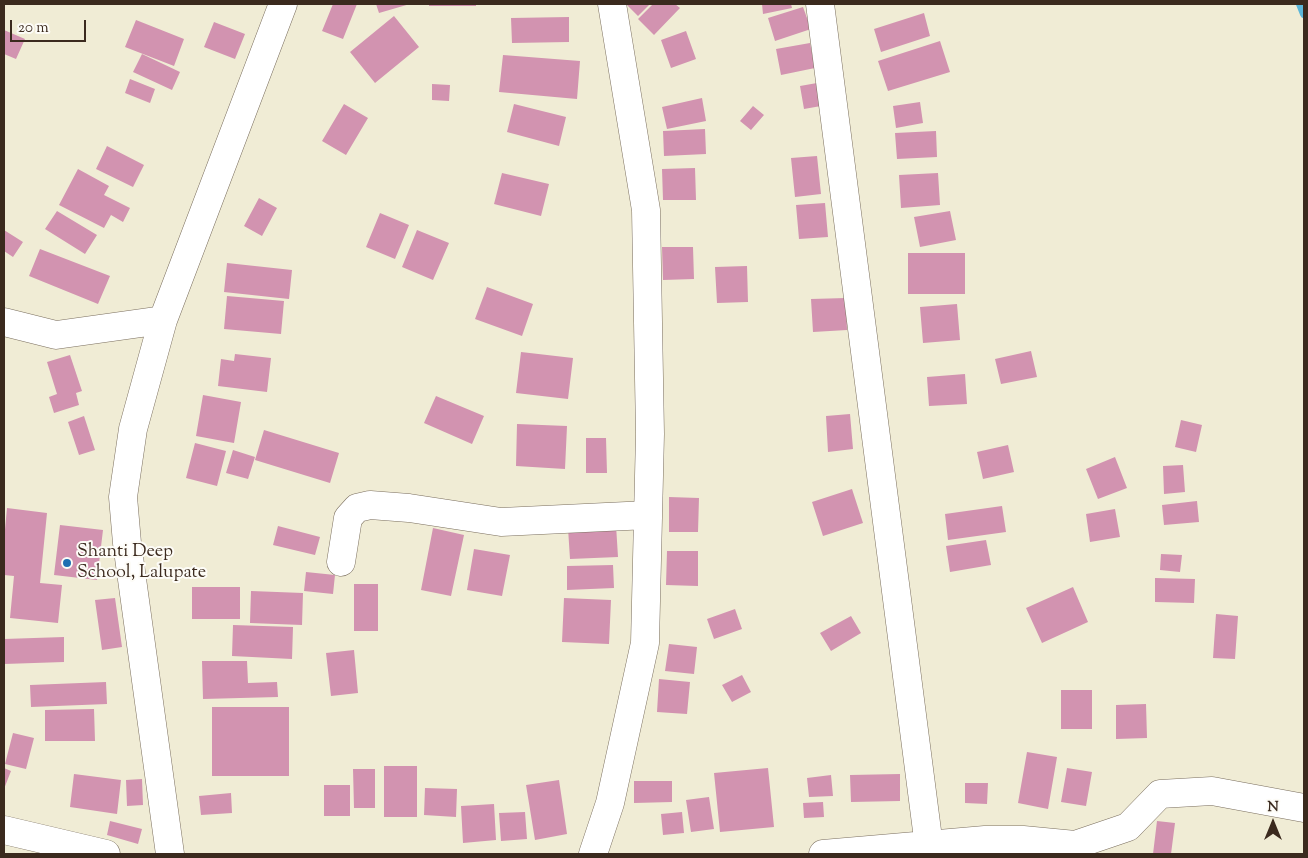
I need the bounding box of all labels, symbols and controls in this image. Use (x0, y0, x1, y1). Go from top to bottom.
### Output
scale bar (12, 10, 89, 42)
text: 20 m (18, 18, 49, 39)
place label: Shanti Deep School, Lalupate (77, 542, 206, 584)
marker: Shanti Deep School, Lalupate (61, 557, 73, 569)
north arrow (1248, 798, 1298, 848)
text: N (1267, 798, 1279, 818)

